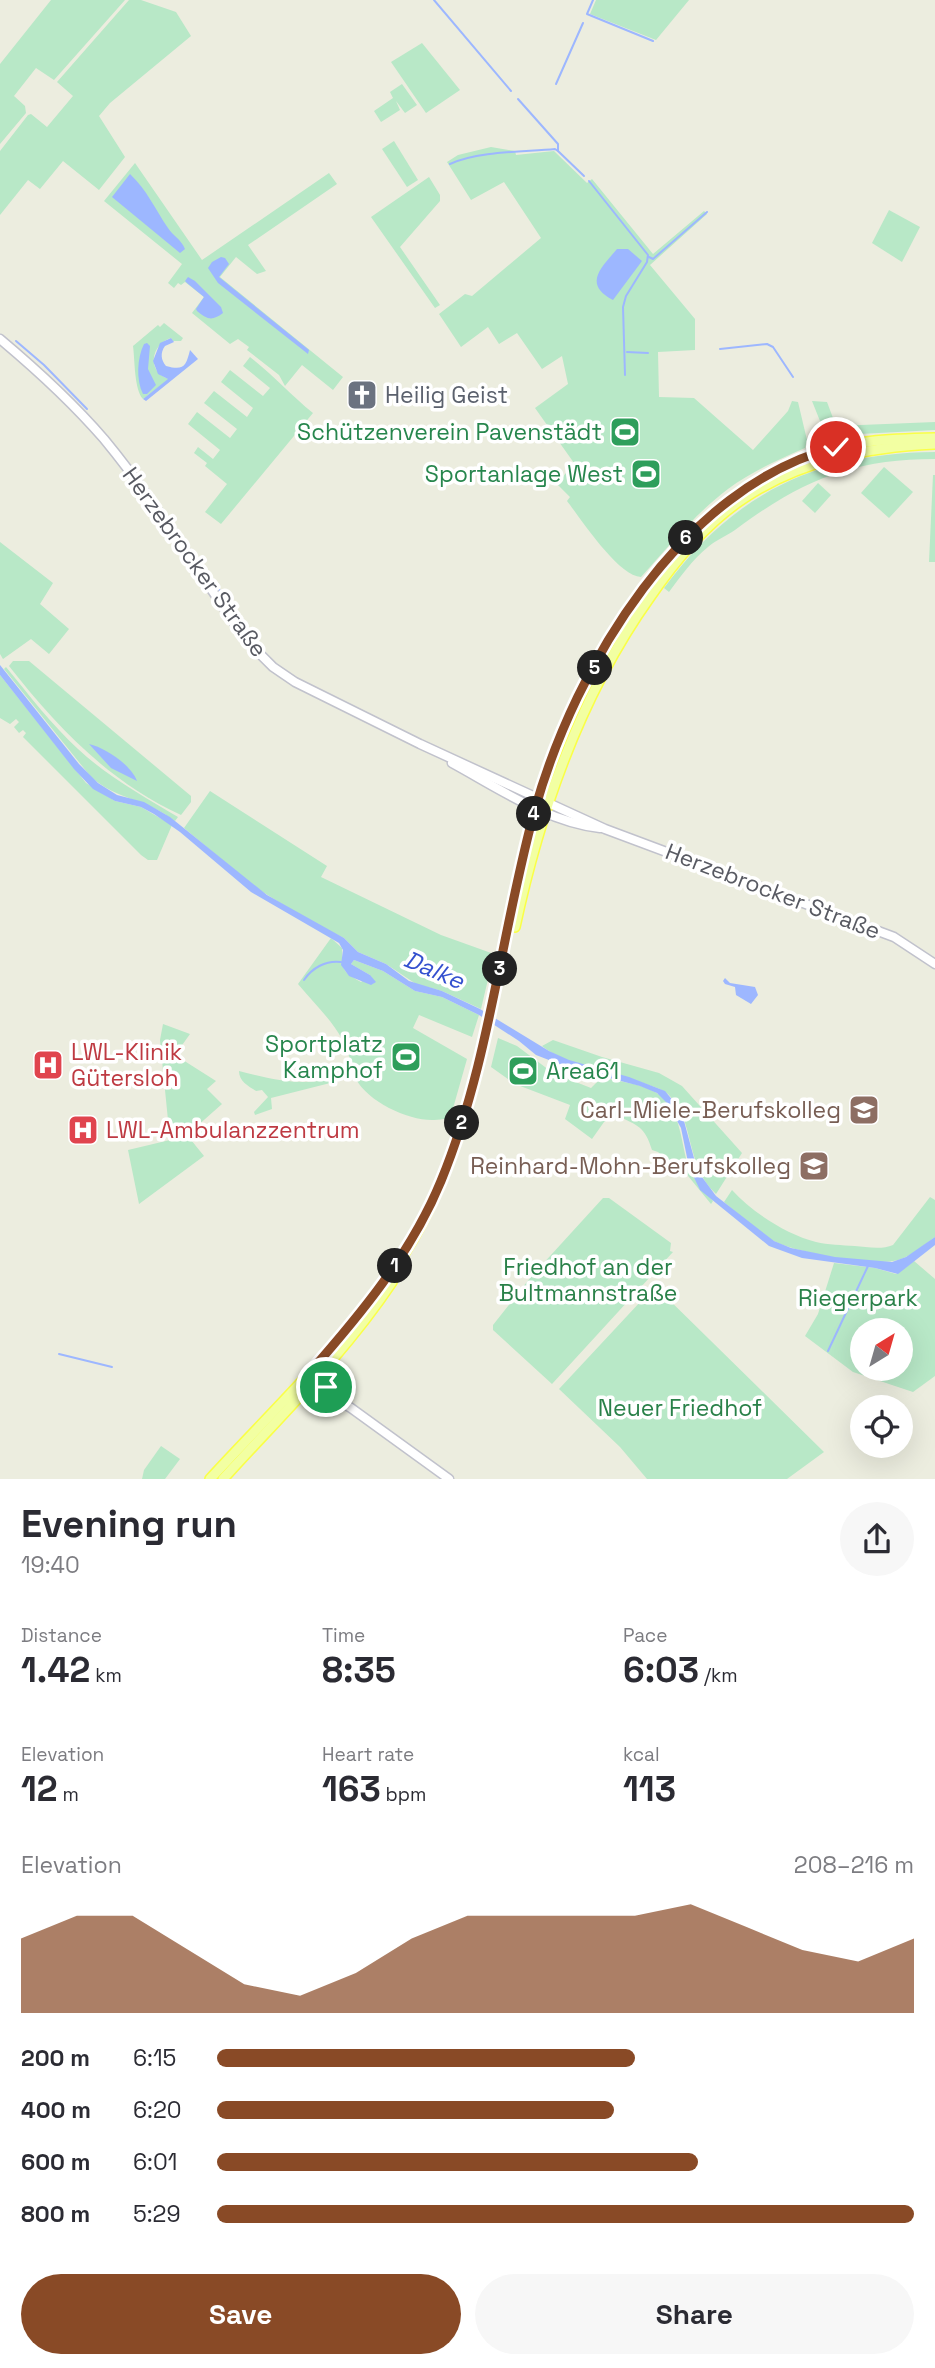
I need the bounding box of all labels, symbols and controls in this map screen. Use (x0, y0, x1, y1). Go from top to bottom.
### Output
church icon: Heilig Geist (345, 378, 379, 412)
place label: Heilig Geist (385, 380, 508, 410)
sports icon: Schützenverein Pavenstädt (608, 415, 642, 449)
place label: Schützenverein Pavenstädt (297, 417, 602, 447)
pin (806, 417, 866, 477)
icon: check (817, 428, 855, 466)
sports icon: Sportanlage West (629, 457, 663, 491)
place label: Sportanlage West (425, 459, 623, 489)
street label: Herzebrocker Straße (116, 461, 274, 663)
pin: 6 (668, 520, 704, 556)
text: 6 (680, 525, 691, 550)
pin: 5 (578, 650, 612, 686)
text: 5 (589, 655, 600, 680)
pin: 4 (516, 796, 552, 832)
text: 4 (527, 801, 540, 826)
street label: Herzebrocker Straße (661, 836, 885, 946)
water label: Dalke (400, 943, 470, 996)
pin: 3 (482, 951, 518, 986)
text: 3 (494, 956, 505, 981)
place label: Sportplatz Kamphof (265, 1029, 383, 1085)
place label: LWL-Klinik Gütersloh (71, 1037, 182, 1093)
sports icon: Sportplatz Kamphof (389, 1040, 423, 1074)
hospital icon: LWL-Klinik Gütersloh (31, 1048, 65, 1082)
sports icon: Area61 (506, 1054, 540, 1088)
place label: Area61 (546, 1056, 619, 1086)
school or university icon: Carl-Miele-Berufskolleg (847, 1093, 881, 1127)
place label: Carl-Miele-Berufskolleg (580, 1095, 841, 1125)
pin: 2 (444, 1106, 480, 1140)
text: 2 (456, 1110, 467, 1135)
hospital icon: LWL-Ambulanzzentrum (66, 1113, 100, 1147)
place label: LWL-Ambulanzzentrum (106, 1115, 360, 1145)
school or university icon: Reinhard-Mohn-Berufskolleg (797, 1149, 831, 1183)
place label: Reinhard-Mohn-Berufskolleg (470, 1151, 791, 1181)
pin: 1 (378, 1248, 412, 1284)
park label: Friedhof an der Bultmannstraße (499, 1252, 677, 1308)
text: 1 (390, 1253, 399, 1278)
park label: Riegerpark (798, 1283, 918, 1313)
north arrow (850, 1318, 914, 1381)
map controls (850, 1318, 913, 1458)
pin (296, 1357, 356, 1417)
icon: arrive (307, 1368, 345, 1406)
park label: Neuer Friedhof (598, 1393, 762, 1423)
button: locate (850, 1395, 913, 1458)
text: Evening run (21, 1500, 237, 1548)
button: share (840, 1502, 914, 1576)
text: 19:40 (21, 1550, 80, 1580)
text: Distance (21, 1623, 102, 1648)
text: Time (322, 1623, 365, 1648)
text: Pace (623, 1623, 667, 1648)
text: 1.42 (21, 1648, 90, 1692)
text: 8:35 (322, 1648, 396, 1692)
text: 6:03 (623, 1648, 699, 1692)
text: km (90, 1663, 122, 1688)
text: /km (699, 1663, 738, 1688)
text: Elevation (21, 1742, 104, 1767)
text: Heart rate (322, 1742, 414, 1767)
text: kcal (623, 1742, 660, 1767)
text: 12 (21, 1767, 58, 1811)
text: 163 (322, 1767, 381, 1811)
text: 113 (623, 1767, 676, 1811)
text: m (58, 1782, 79, 1807)
text: bpm (381, 1782, 426, 1807)
text: Elevation (21, 1850, 122, 1880)
text: 208–216 m (794, 1850, 914, 1880)
text: 200 m (21, 2043, 90, 2073)
text: 6:15 (133, 2043, 176, 2073)
text: 400 m (21, 2095, 91, 2125)
text: 6:20 (133, 2095, 182, 2125)
text: 600 m (21, 2147, 91, 2177)
text: 6:01 (133, 2147, 177, 2177)
text: 800 m (21, 2199, 90, 2229)
text: 5:29 (133, 2199, 180, 2229)
button: Save (21, 2274, 461, 2354)
button: Share (475, 2274, 914, 2354)

